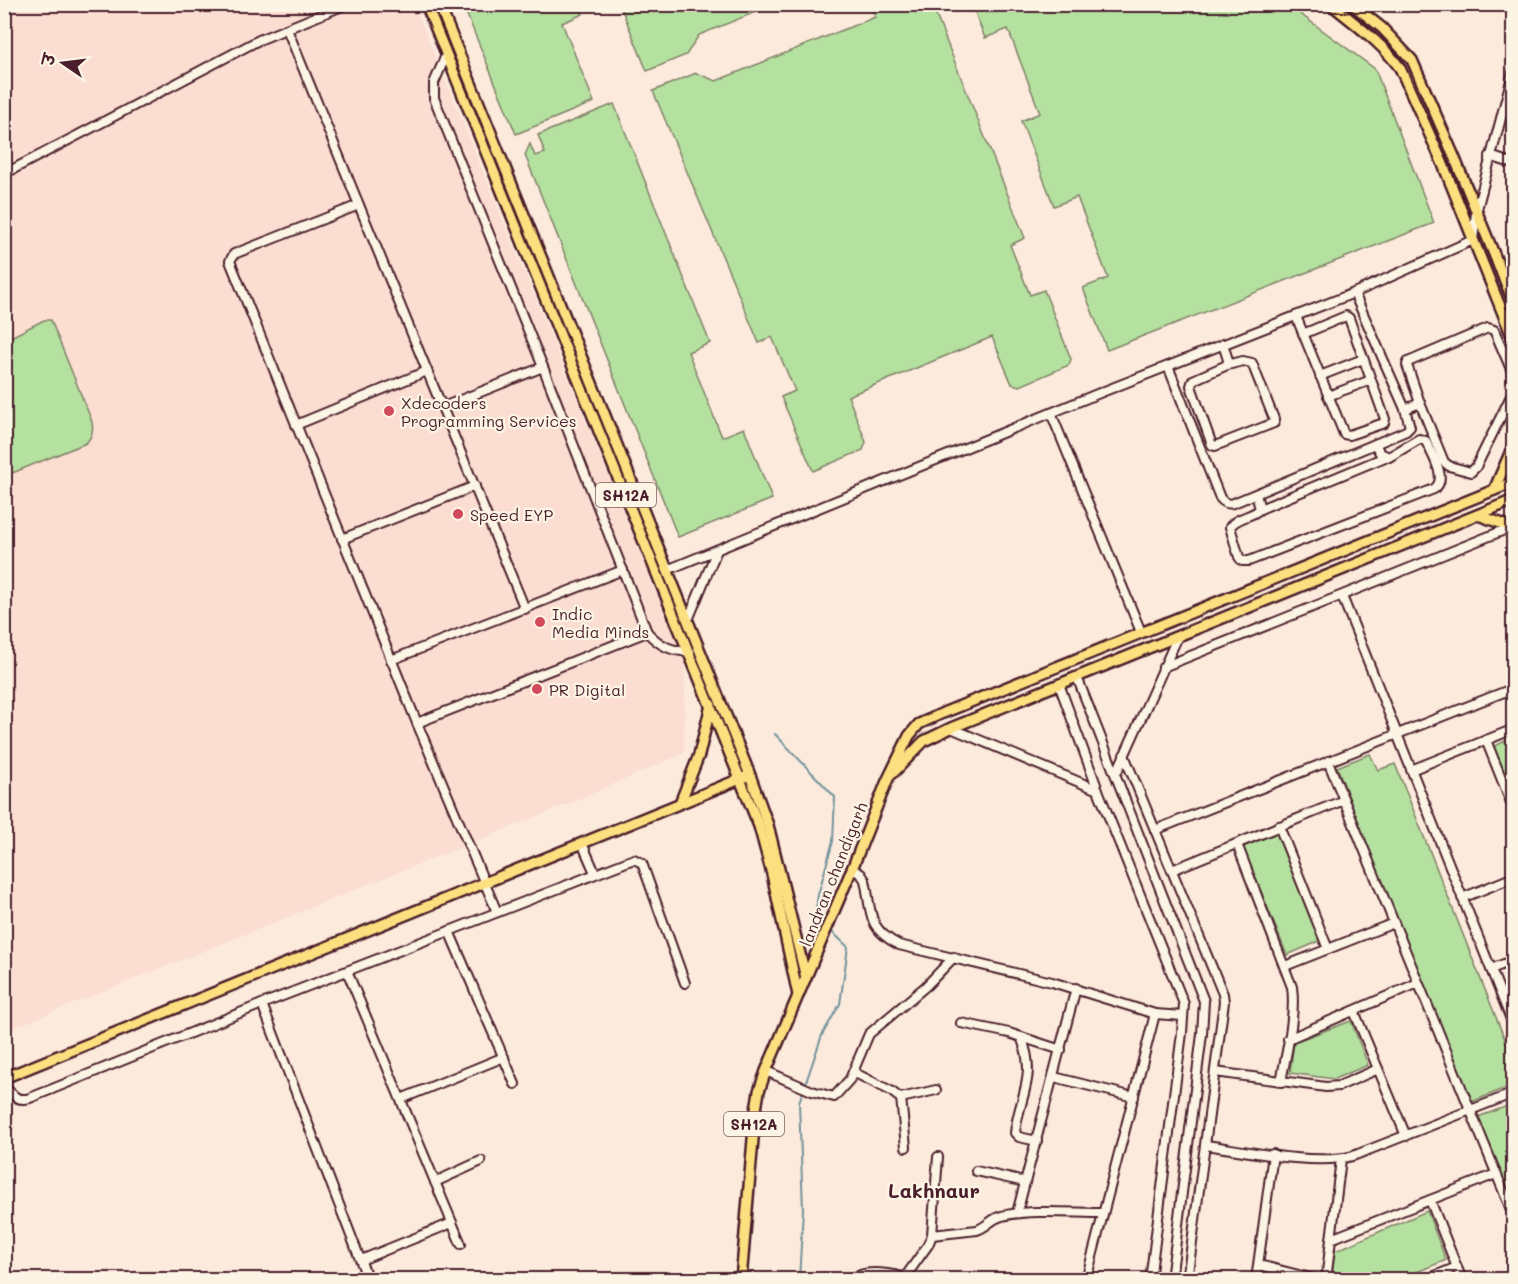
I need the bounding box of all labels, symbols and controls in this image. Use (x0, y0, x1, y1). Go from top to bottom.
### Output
north arrow (33, 33, 93, 93)
text: उ (36, 50, 60, 69)
place label: Xdecoders Programming Services (401, 392, 577, 431)
marker: Xdecoders Programming Services (382, 404, 396, 418)
road number: SH12A (596, 483, 656, 507)
place label: Speed EYP (470, 504, 554, 525)
marker: Speed EYP (451, 507, 465, 521)
place label: Indic Media Minds (552, 603, 649, 642)
marker: Indic Media Minds (533, 615, 547, 629)
place label: PR Digital (549, 679, 625, 700)
marker: PR Digital (530, 682, 544, 696)
street label: landran chandigarh (794, 799, 872, 949)
road number: SH12A (724, 1112, 784, 1136)
district label: Lakhnaur (888, 1177, 980, 1203)

